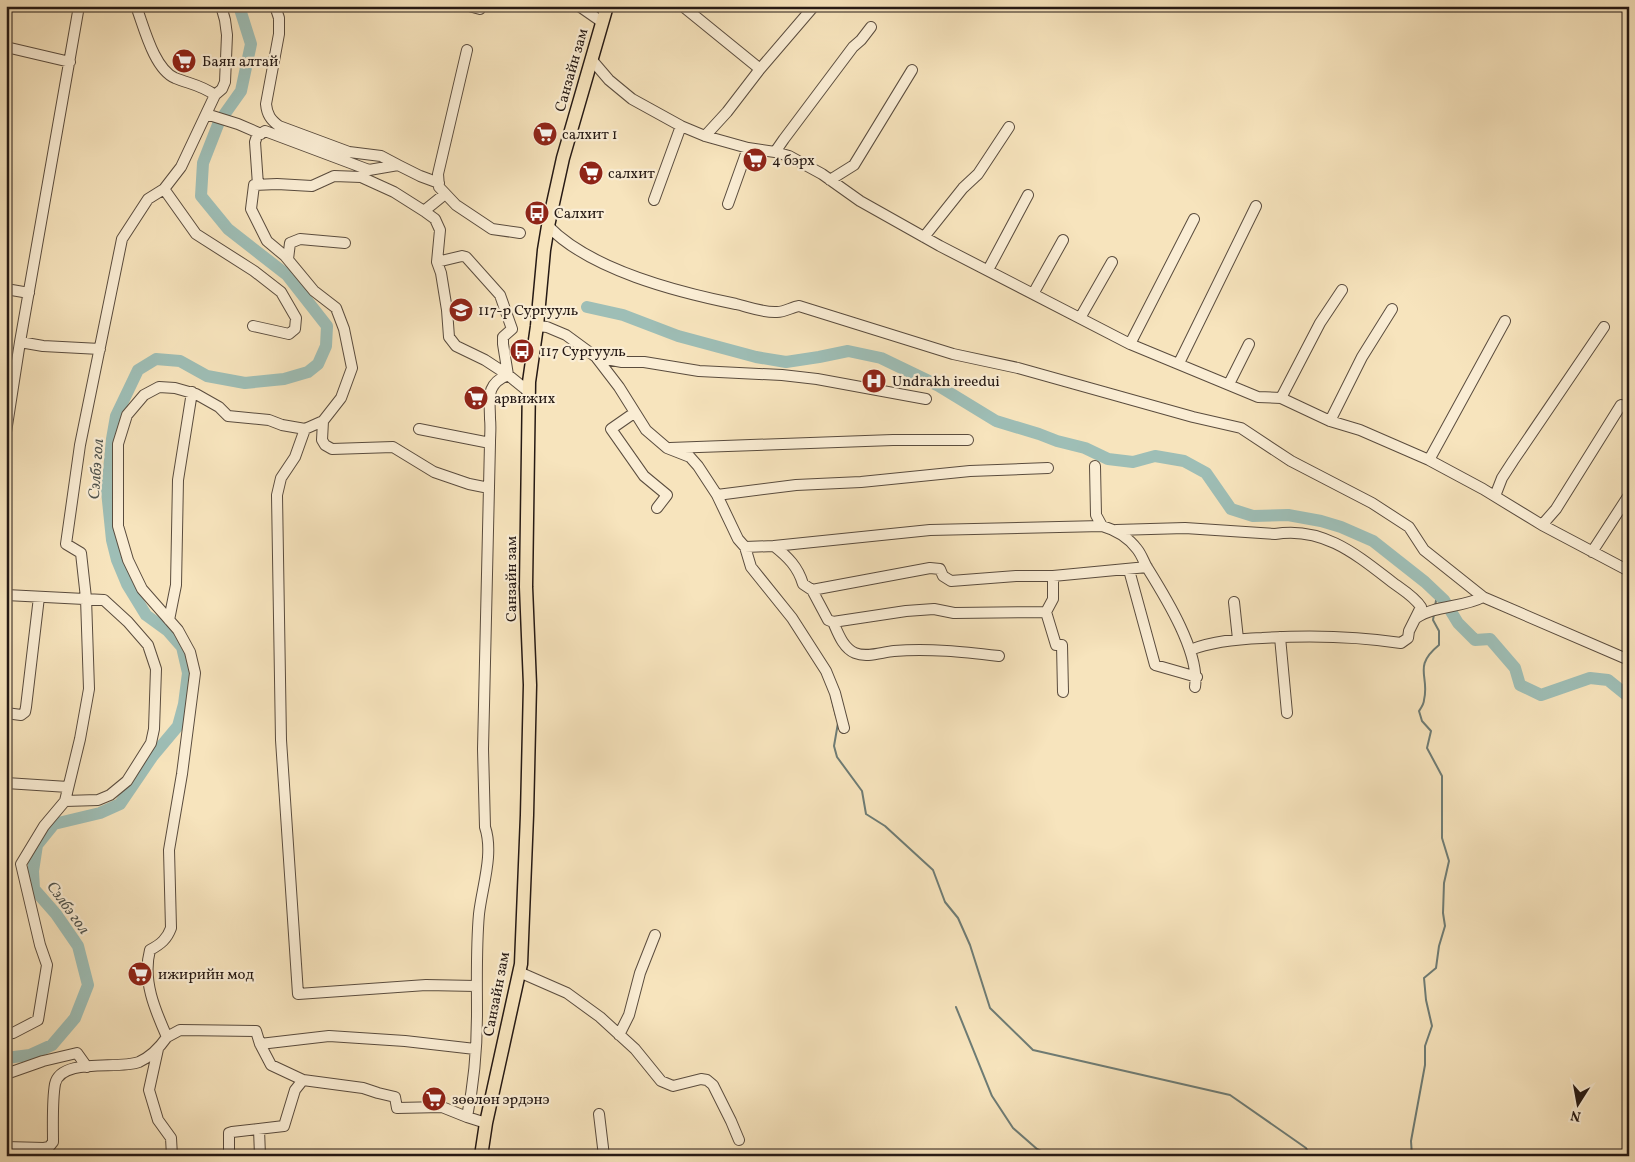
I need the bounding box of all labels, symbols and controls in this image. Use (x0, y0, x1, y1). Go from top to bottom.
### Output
street label: Санзайн зам (551, 26, 594, 115)
supermarket icon: Баян алтай (171, 48, 197, 74)
place label: Баян алтай (202, 52, 278, 73)
supermarket icon: салхит 1 (532, 121, 558, 147)
place label: салхит 1 (562, 125, 618, 146)
supermarket icon: 4 бэрх (742, 147, 768, 173)
place label: 4 бэрх (772, 151, 815, 172)
supermarket icon: салхит (578, 160, 604, 186)
place label: салхит (608, 164, 655, 185)
bus stop icon: Салхит (524, 200, 550, 226)
place label: Салхит (554, 204, 604, 225)
school or university icon: 117-р Сургууль (448, 297, 474, 323)
place label: 117-р Сургууль (478, 301, 578, 322)
bus stop icon: 117 Сургууль (509, 338, 535, 364)
place label: 117 Сургууль (540, 342, 626, 363)
hospital icon: Undrakh ireedui (861, 368, 887, 394)
place label: Undrakh ireedui (892, 372, 1000, 393)
supermarket icon: арвижих (463, 385, 489, 411)
place label: арвижих (494, 389, 555, 410)
water label: Сэлбэ гол (84, 438, 110, 500)
street label: Санзайн зам (502, 536, 523, 622)
water label: Сэлбэ гол (41, 877, 94, 939)
street label: Санзайн зам (479, 950, 516, 1038)
supermarket icon: ижирийн мод (127, 961, 153, 987)
place label: ижирийн мод (158, 965, 254, 986)
north arrow (1552, 1080, 1602, 1130)
supermarket icon: зөөлөн эрдэнэ (421, 1086, 447, 1112)
place label: зөөлөн эрдэнэ (452, 1090, 550, 1111)
text: N (1569, 1105, 1583, 1126)

